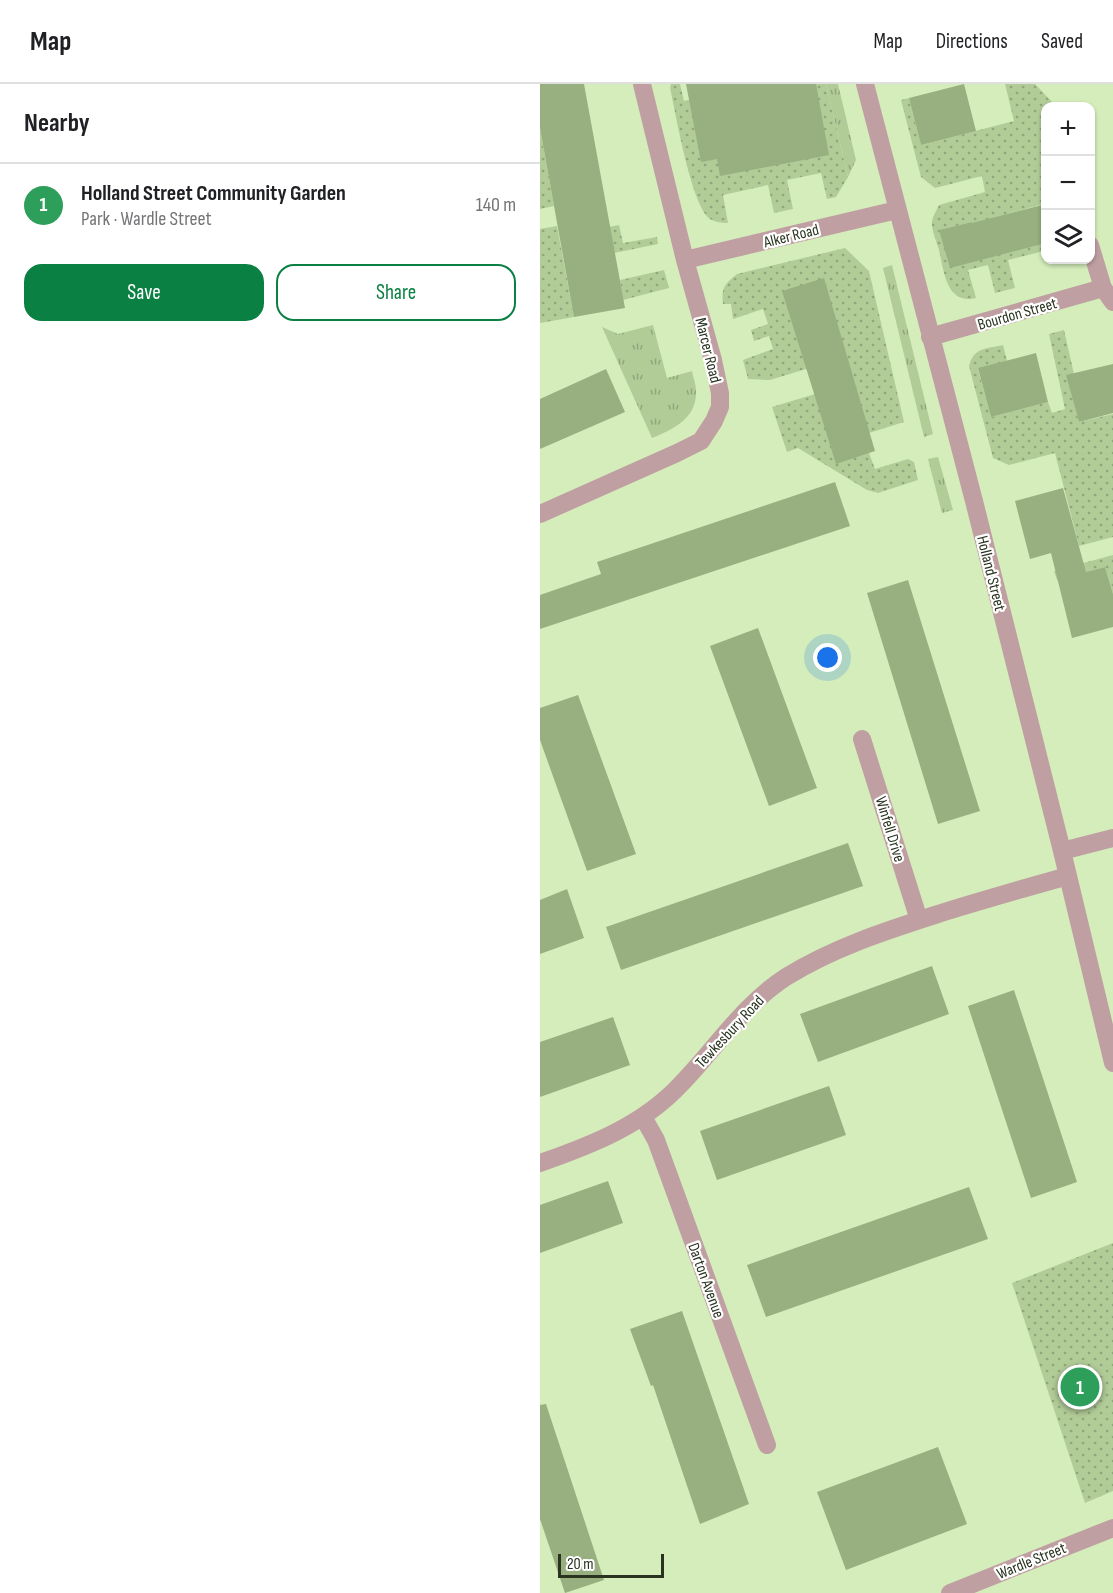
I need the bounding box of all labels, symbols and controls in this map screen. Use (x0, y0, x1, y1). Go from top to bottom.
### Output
text: Map (30, 25, 71, 58)
text: Map (873, 29, 903, 54)
text: Directions (936, 29, 1008, 54)
text: Saved (1041, 29, 1083, 54)
map controls (1041, 102, 1095, 264)
button: + (1041, 102, 1095, 156)
text: Nearby (24, 108, 90, 139)
button: − (1041, 156, 1095, 210)
text: Holland Street Community Garden (81, 180, 346, 207)
text: 1 (40, 193, 47, 217)
text: 140 m (476, 193, 516, 217)
text: Park · Wardle Street (81, 207, 212, 231)
button: layers (1041, 210, 1095, 264)
street label: Alker Road (761, 220, 821, 253)
button: Save (24, 264, 264, 321)
button: Share (276, 264, 516, 321)
street label: Bourdon Street (976, 294, 1059, 335)
street label: Marcer Road (690, 316, 725, 385)
street label: Holland Street (972, 534, 1009, 613)
your location (813, 643, 842, 672)
street label: Winfell Drive (871, 794, 909, 864)
street label: Tewkesbury Road (692, 992, 769, 1072)
street label: Darton Avenue (683, 1240, 728, 1321)
pin: 1 (1060, 1364, 1100, 1410)
street label: Wardle Street (994, 1539, 1069, 1584)
scale bar (558, 1551, 664, 1578)
text: 20 m (567, 1555, 594, 1574)

